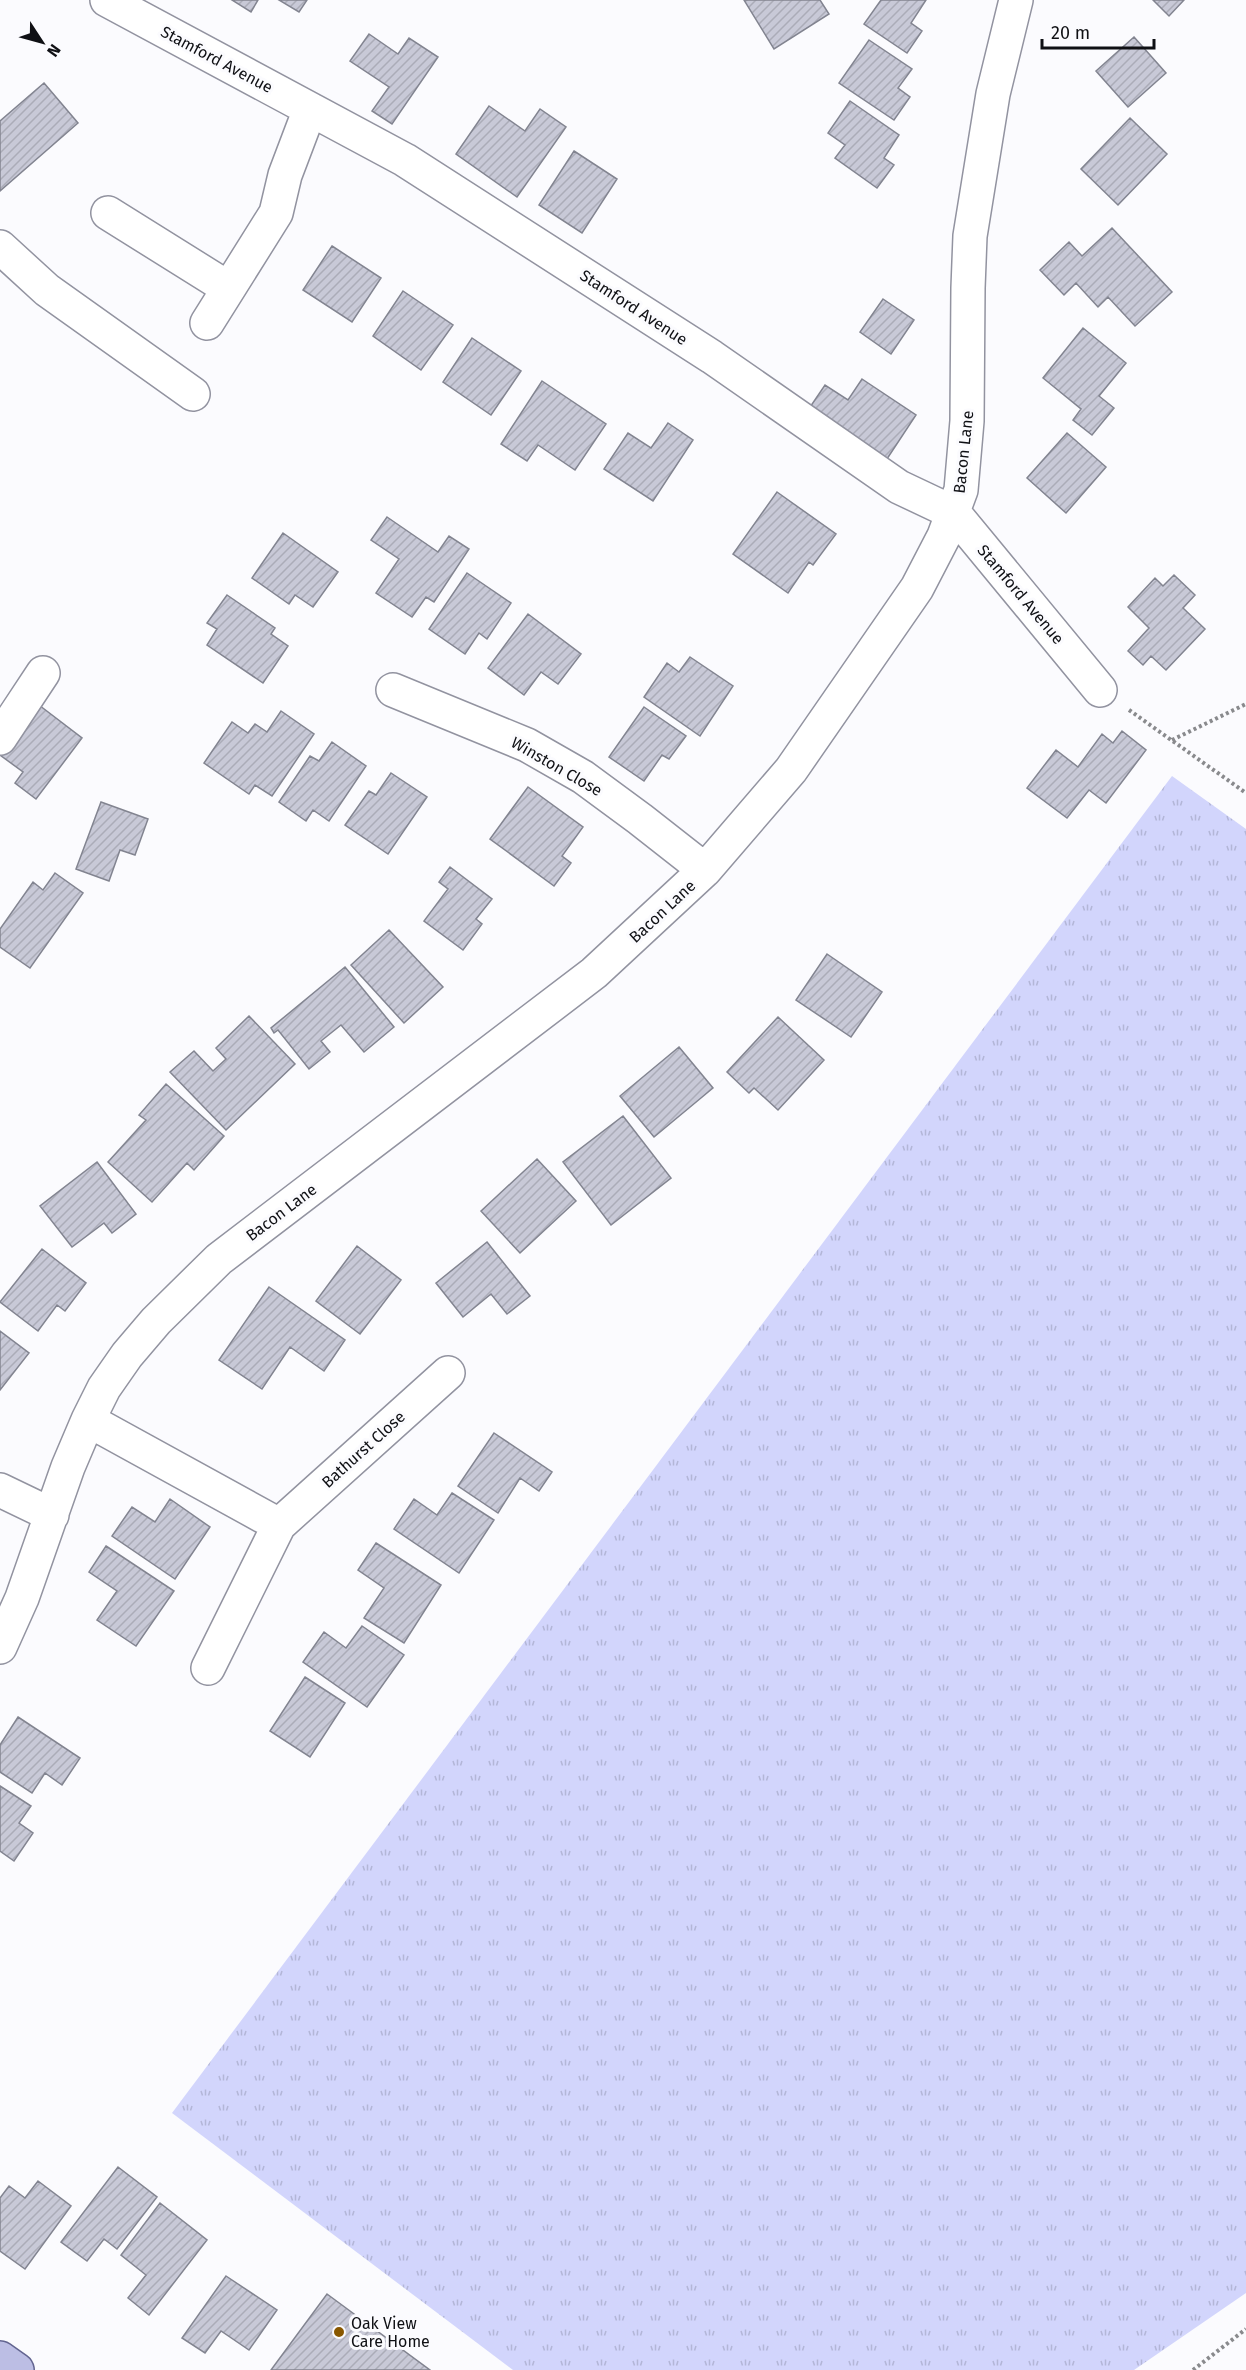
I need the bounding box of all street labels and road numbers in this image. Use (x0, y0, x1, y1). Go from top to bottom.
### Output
street label: Stamford Avenue (158, 22, 276, 97)
street label: Stamford Avenue (577, 266, 691, 349)
street label: Bacon Lane (950, 410, 977, 494)
street label: Stamford Avenue (974, 541, 1068, 648)
street label: Winston Close (508, 733, 606, 800)
street label: Bacon Lane (625, 876, 699, 947)
street label: Bacon Lane (242, 1180, 320, 1245)
street label: Bathurst Close (318, 1407, 409, 1492)

